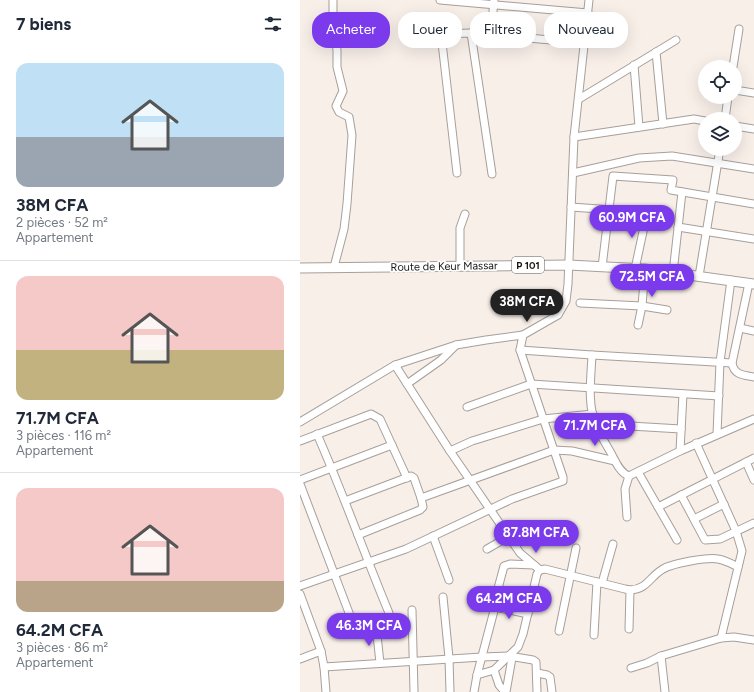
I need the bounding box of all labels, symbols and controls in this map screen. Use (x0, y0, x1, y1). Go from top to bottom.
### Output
chip: Acheter (312, 12, 390, 48)
chip: Louer (398, 12, 462, 48)
chip: Filtres (470, 12, 536, 48)
chip: Nouveau (544, 12, 628, 48)
icon: filters (262, 13, 284, 35)
text: 7 biens (16, 14, 71, 34)
map controls (698, 60, 742, 156)
button: locate (698, 60, 742, 104)
icon: home (114, 89, 186, 161)
button: layers (698, 112, 742, 156)
text: 38M CFA (16, 195, 88, 215)
pin: 60.9M CFA (586, 205, 678, 239)
text: 60.9M CFA (599, 210, 665, 225)
text: 2 pièces · 52 m² (16, 215, 108, 230)
text: Appartement (16, 230, 94, 245)
road number: P 101 (512, 257, 544, 273)
street label: Route de Keur Massar (390, 259, 498, 274)
pin: 72.5M CFA (606, 264, 698, 298)
text: 72.5M CFA (619, 269, 685, 284)
pin: 38M CFA (490, 289, 564, 323)
text: 38M CFA (499, 294, 555, 309)
icon: home (114, 302, 186, 374)
text: 71.7M CFA (16, 408, 99, 428)
pin: 71.7M CFA (549, 413, 641, 447)
text: 71.7M CFA (563, 418, 627, 433)
text: 3 pièces · 116 m² (16, 428, 111, 443)
text: Appartement (16, 443, 94, 458)
icon: home (114, 514, 186, 586)
pin: 87.8M CFA (490, 520, 582, 554)
text: 87.8M CFA (503, 525, 569, 540)
pin: 64.2M CFA (463, 586, 555, 620)
text: 64.2M CFA (476, 591, 542, 606)
pin: 46.3M CFA (323, 613, 415, 647)
text: 46.3M CFA (336, 618, 402, 633)
text: 64.2M CFA (16, 620, 103, 640)
text: 3 pièces · 86 m² (16, 640, 108, 655)
text: Appartement (16, 655, 94, 670)

